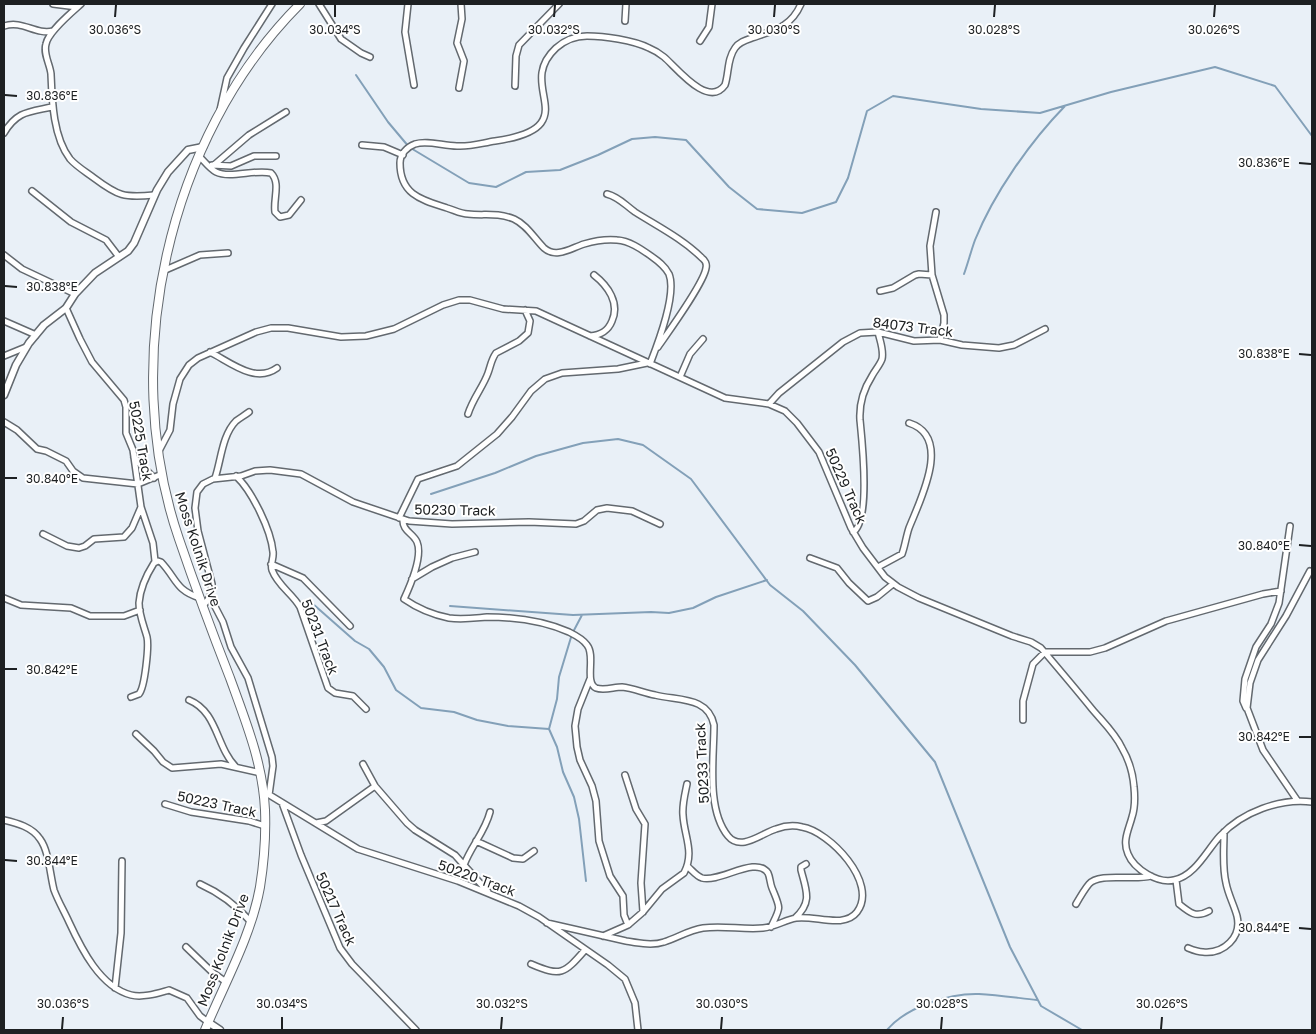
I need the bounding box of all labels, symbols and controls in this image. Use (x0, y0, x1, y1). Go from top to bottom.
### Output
text: 30.036°S (89, 22, 141, 37)
text: 30.034°S (309, 22, 361, 37)
text: 30.032°S (528, 22, 580, 37)
text: 30.030°S (748, 22, 800, 37)
text: 30.028°S (968, 22, 1020, 37)
text: 30.026°S (1188, 22, 1240, 37)
text: 30.836°E (26, 88, 78, 103)
text: 30.836°E (1238, 155, 1290, 170)
text: 30.838°E (26, 279, 78, 294)
street label: 84073 Track (872, 313, 954, 340)
text: 30.838°E (1238, 346, 1290, 361)
street label: 50225 Track (126, 400, 157, 482)
street label: 50229 Track (822, 445, 871, 526)
text: 30.840°E (26, 471, 78, 486)
street label: Moss Kolnik Drive (172, 489, 225, 608)
street label: 50230 Track (414, 500, 496, 519)
text: 30.840°E (1238, 538, 1290, 553)
street label: 50231 Track (298, 597, 343, 677)
text: 30.842°E (26, 662, 78, 677)
street label: 50233 Track (691, 722, 712, 804)
text: 30.842°E (1238, 729, 1290, 744)
street label: 50223 Track (176, 787, 259, 820)
text: 30.844°E (26, 853, 78, 868)
street label: 50220 Track (436, 856, 518, 899)
street label: 50217 Track (313, 869, 360, 948)
street label: Moss Kolnik Drive (193, 891, 252, 1009)
text: 30.844°E (1238, 920, 1290, 935)
text: 30.036°S (37, 996, 89, 1011)
text: 30.034°S (256, 996, 308, 1011)
text: 30.032°S (476, 996, 528, 1011)
text: 30.030°S (696, 996, 748, 1011)
text: 30.028°S (916, 996, 968, 1011)
text: 30.026°S (1136, 996, 1188, 1011)

